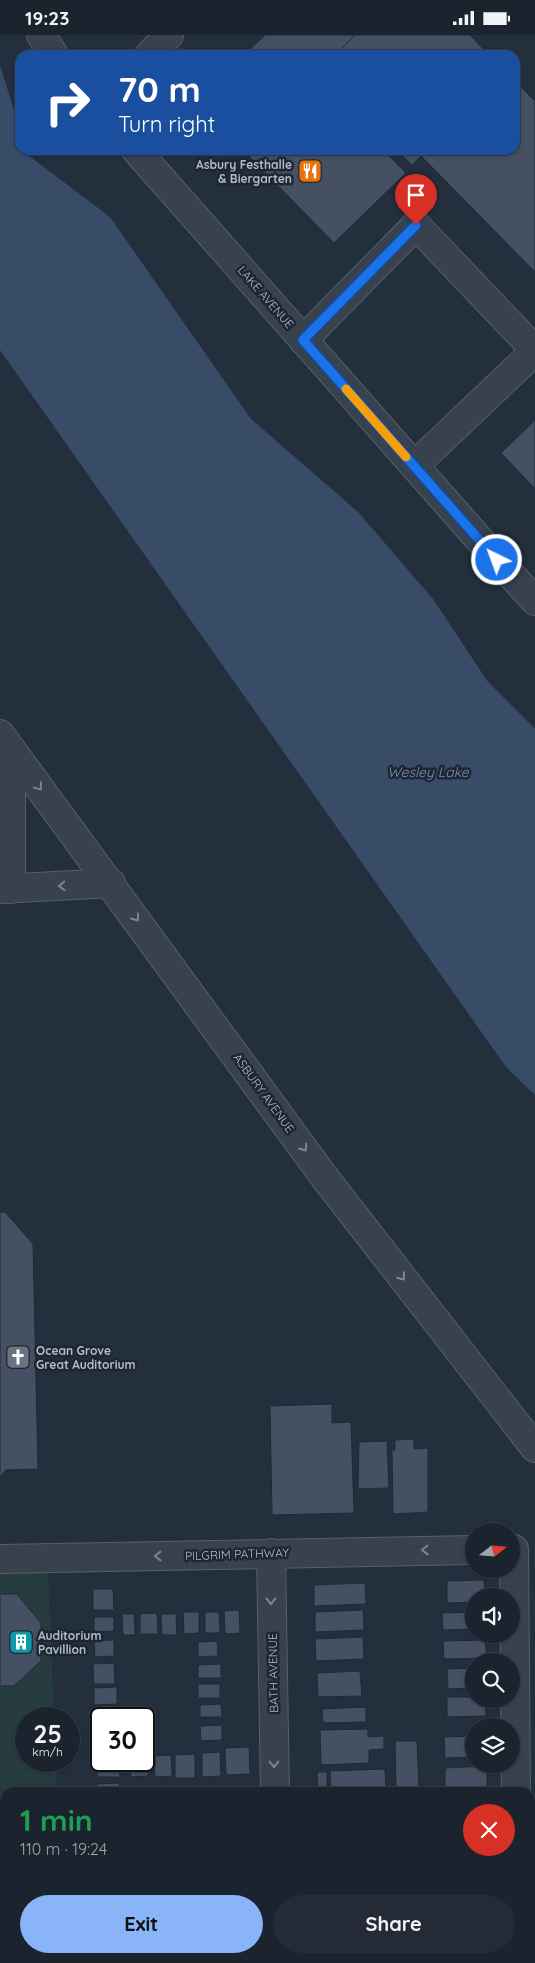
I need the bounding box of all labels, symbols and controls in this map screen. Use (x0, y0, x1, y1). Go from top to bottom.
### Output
text: 19:23 (25, 6, 69, 30)
text: 70 m (118, 67, 201, 111)
icon: right (35, 70, 100, 135)
text: Turn right (118, 110, 215, 138)
place label: Asbury Festhalle & Biergarten (196, 157, 292, 186)
restaurant icon: Asbury Festhalle & Biergarten (297, 158, 323, 184)
pin (395, 174, 437, 225)
icon: arrive (402, 181, 430, 209)
street label: LAKE AVENUE (235, 263, 297, 331)
position arrow (470, 533, 522, 585)
water label: Wesley Lake (387, 763, 470, 781)
one-way arrow (33, 781, 42, 791)
one-way arrow (58, 880, 66, 891)
one-way arrow (130, 912, 139, 922)
street label: ASBURY AVENUE (230, 1050, 298, 1136)
one-way arrow (298, 1142, 306, 1151)
one-way arrow (397, 1271, 405, 1280)
place label: Ocean Grove Great Auditorium (36, 1343, 136, 1372)
church icon: Ocean Grove Great Auditorium (5, 1344, 31, 1370)
north arrow (465, 1523, 520, 1577)
map controls (465, 1523, 520, 1773)
street label: PILGRIM PATHWAY (185, 1545, 290, 1563)
one-way arrow (421, 1545, 428, 1555)
one-way arrow (153, 1551, 161, 1561)
button: sound (465, 1588, 520, 1643)
one-way arrow (266, 1598, 277, 1606)
place label: Auditorium Pavillion (38, 1628, 101, 1657)
building icon: Auditorium Pavillion (8, 1629, 34, 1655)
street label: BATH AVENUE (265, 1633, 281, 1713)
button: search (465, 1653, 520, 1708)
speed limit sign: 30 (90, 1707, 155, 1772)
text: 25 (33, 1718, 62, 1749)
button: layers (465, 1718, 520, 1773)
text: km/h (32, 1744, 63, 1759)
one-way arrow (269, 1760, 279, 1768)
text: 1 min (20, 1801, 93, 1839)
button: close (463, 1804, 515, 1856)
text: 110 m · 19:24 (20, 1839, 107, 1859)
button: Exit (20, 1895, 263, 1953)
button: Share (273, 1895, 515, 1953)

